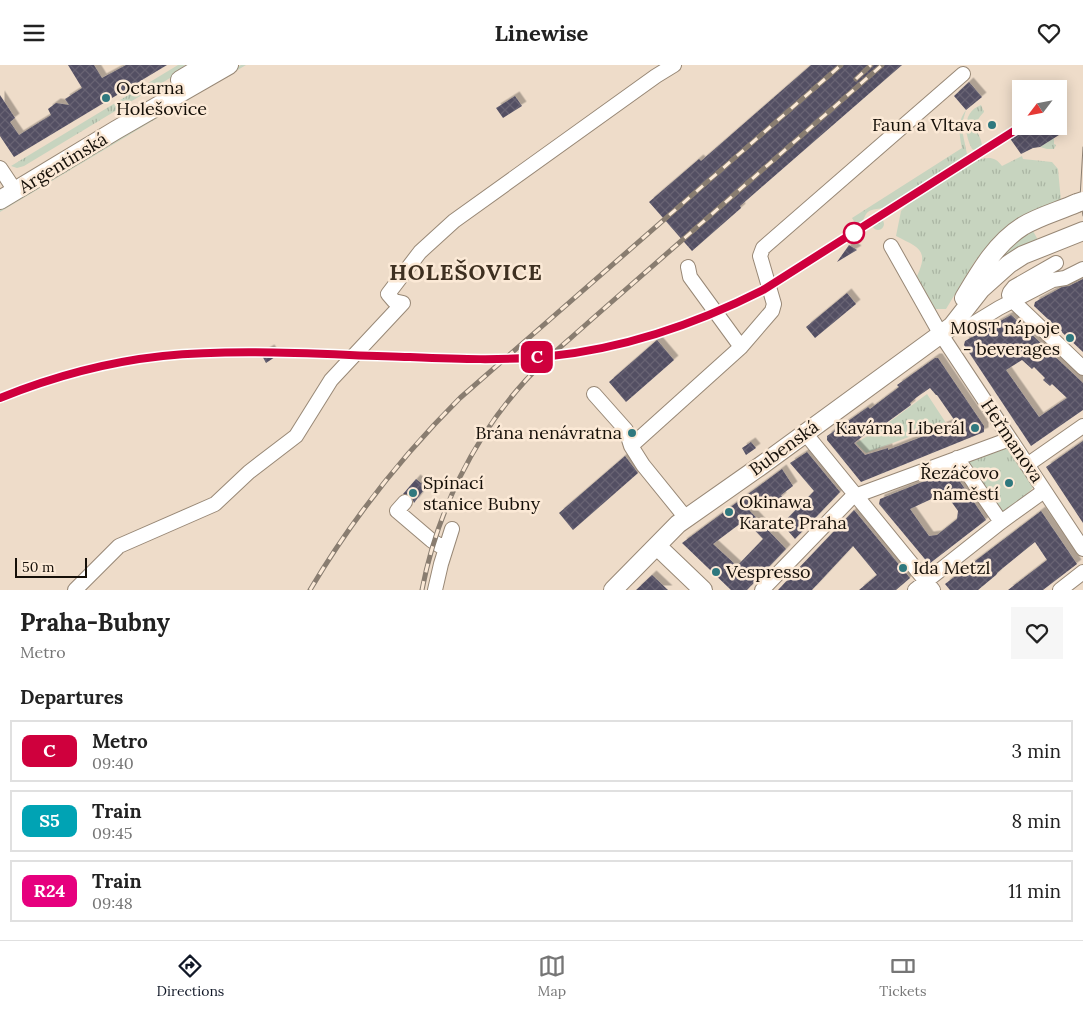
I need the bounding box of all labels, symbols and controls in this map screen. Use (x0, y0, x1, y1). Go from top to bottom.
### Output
icon: menu (20, 19, 48, 47)
text: Linewise (495, 19, 588, 47)
icon: heart (1035, 19, 1063, 47)
place label: Octarna Holešovice (116, 76, 207, 120)
north arrow (1012, 80, 1068, 135)
map controls (1012, 80, 1067, 135)
marker: Octarna Holešovice (100, 92, 112, 104)
place label: Faun a Vltava (872, 113, 982, 136)
marker: Faun a Vltava (986, 119, 998, 131)
street label: Argentinská (13, 127, 111, 199)
unlabelled marker (843, 222, 865, 244)
district label: HOLEŠOVICE (389, 258, 543, 286)
place label: M0ST nápoje - beverages (950, 316, 1060, 360)
marker: M0ST nápoje - beverages (1064, 332, 1076, 344)
line badge: C (521, 341, 553, 373)
text: C (531, 345, 543, 368)
street label: Heřmanova (976, 394, 1049, 487)
street label: Bubenská (744, 415, 823, 480)
place label: Kavárna Liberál (835, 416, 965, 439)
place label: Brána nenávratna (475, 421, 622, 444)
marker: Kavárna Liberál (969, 422, 981, 434)
marker: Brána nenávratna (626, 427, 638, 439)
place label: Řezáčovo náměstí (920, 461, 999, 505)
place label: Spínací stanice Bubny (423, 471, 541, 515)
marker: Řezáčovo náměstí (1003, 477, 1015, 489)
marker: Spínací stanice Bubny (407, 487, 419, 499)
place label: Okinawa Karate Praha (739, 490, 847, 534)
marker: Okinawa Karate Praha (723, 506, 735, 518)
scale bar (15, 555, 88, 578)
place label: Ida Metzl (913, 556, 991, 579)
text: 50 m (22, 558, 55, 576)
place label: Vespresso (725, 560, 811, 583)
marker: Ida Metzl (897, 562, 909, 574)
marker: Vespresso (710, 566, 722, 578)
text: Praha-Bubny (20, 607, 170, 638)
button: heart (1011, 607, 1063, 659)
text: Metro (20, 642, 66, 662)
text: Departures (20, 685, 123, 709)
text: Metro (92, 729, 148, 753)
text: C (43, 739, 56, 762)
text: 3 min (1012, 739, 1061, 763)
text: 09:40 (92, 753, 134, 773)
text: Train (92, 799, 142, 823)
text: S5 (39, 809, 60, 832)
text: 8 min (1011, 809, 1061, 833)
text: 09:45 (92, 823, 133, 843)
text: Train (92, 869, 142, 893)
text: R24 (34, 879, 65, 902)
text: 11 min (1008, 879, 1061, 903)
text: 09:48 (92, 893, 133, 913)
tab: Directions (157, 952, 224, 1000)
tab: Map (538, 952, 566, 1000)
tab: Tickets (879, 952, 926, 1000)

